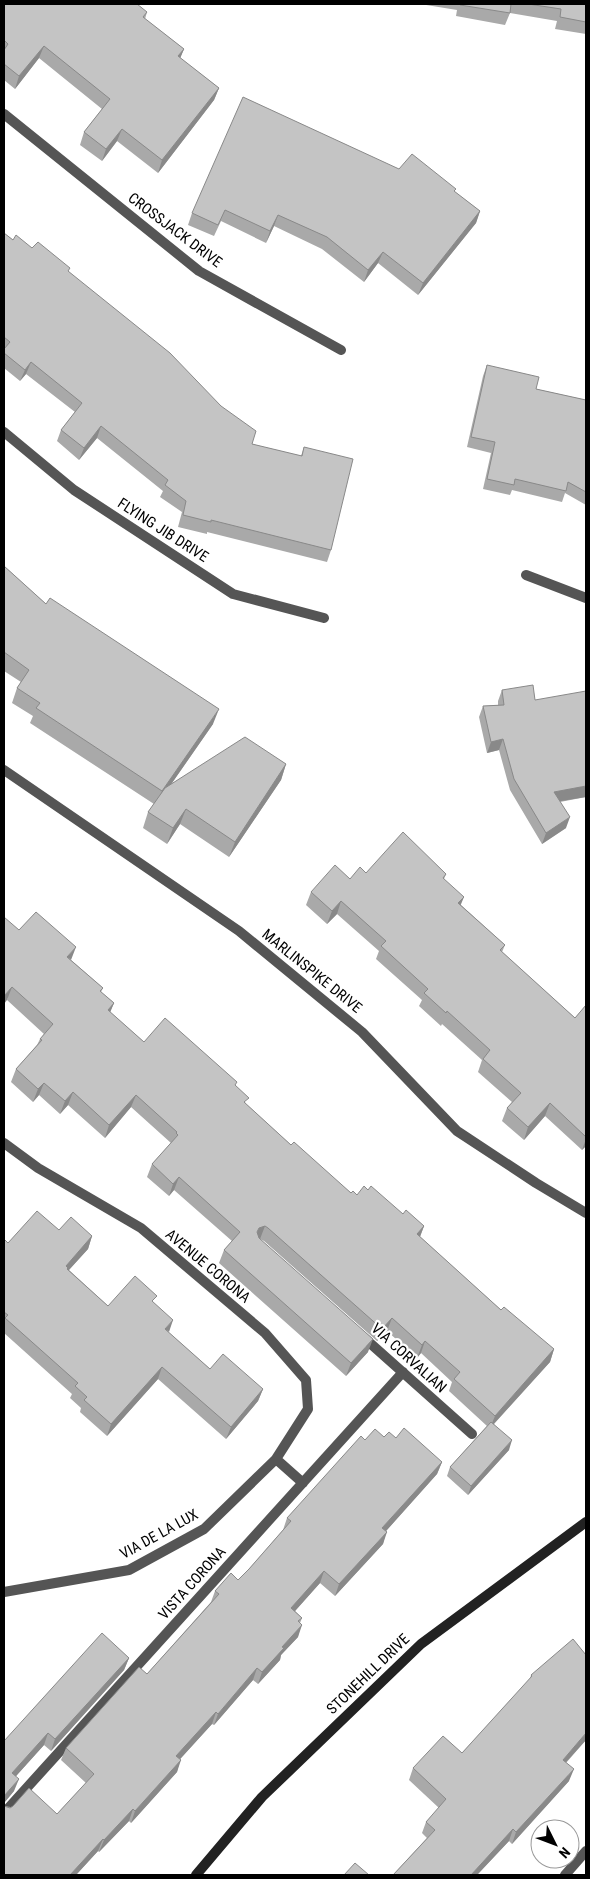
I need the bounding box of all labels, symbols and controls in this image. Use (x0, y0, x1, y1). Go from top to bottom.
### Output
street label: CROSSJACK DRIVE (124, 189, 226, 271)
street label: FLYING JIB DRIVE (114, 494, 212, 566)
street label: MARLINSPIKE DRIVE (258, 925, 366, 1017)
street label: AVENUE CORONA (162, 1225, 254, 1307)
street label: VIA CORVALIAN (368, 1319, 450, 1397)
street label: VIA DE LA LUX (117, 1505, 201, 1563)
street label: VISTA CORONA (155, 1543, 230, 1623)
street label: STONEHILL DRIVE (323, 1630, 413, 1718)
north arrow (530, 1819, 580, 1869)
text: N (556, 1844, 573, 1861)

